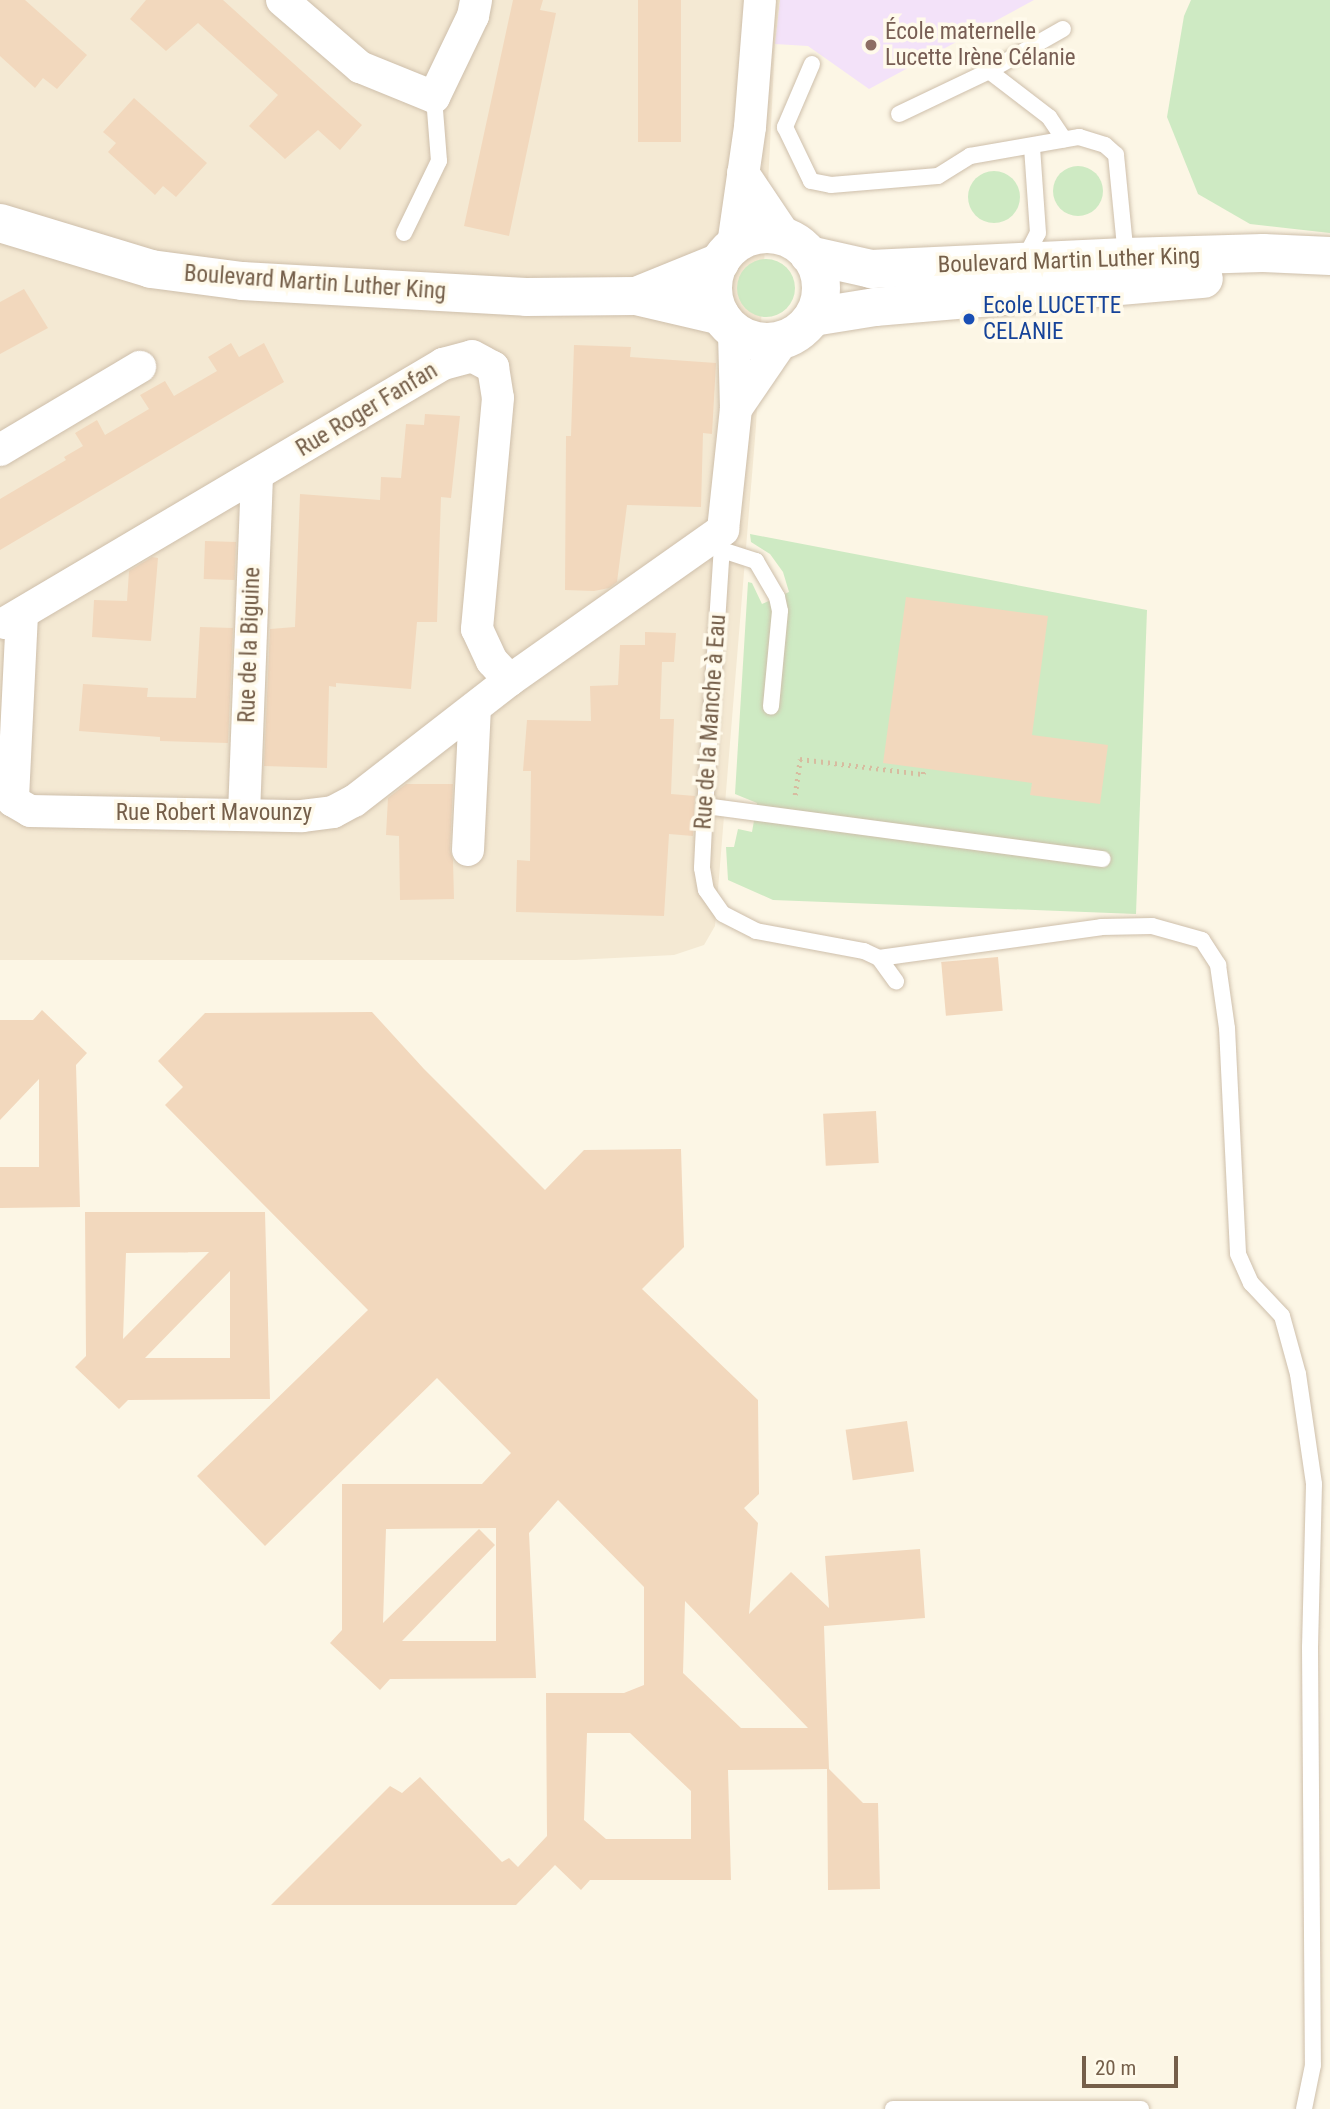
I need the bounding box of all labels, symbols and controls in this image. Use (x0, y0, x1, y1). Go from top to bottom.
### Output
place label: École maternelle Lucette Irène Célanie (885, 18, 1075, 72)
marker: École maternelle Lucette Irène Célanie (863, 37, 879, 53)
street label: Boulevard Martin Luther King (937, 243, 1201, 279)
street label: Boulevard Martin Luther King (183, 260, 447, 306)
place label: Ecole LUCETTE CELANIE (983, 292, 1121, 346)
marker: Ecole LUCETTE CELANIE (961, 311, 977, 327)
street label: Rue Roger Fanfan (291, 357, 443, 463)
street label: Rue de la Biguine (233, 567, 267, 723)
street label: Rue de la Manche à Eau (690, 613, 732, 831)
street label: Rue Robert Mavounzy (116, 799, 312, 827)
scale bar (1085, 2042, 1181, 2086)
text: 20 m (1095, 2056, 1136, 2080)

